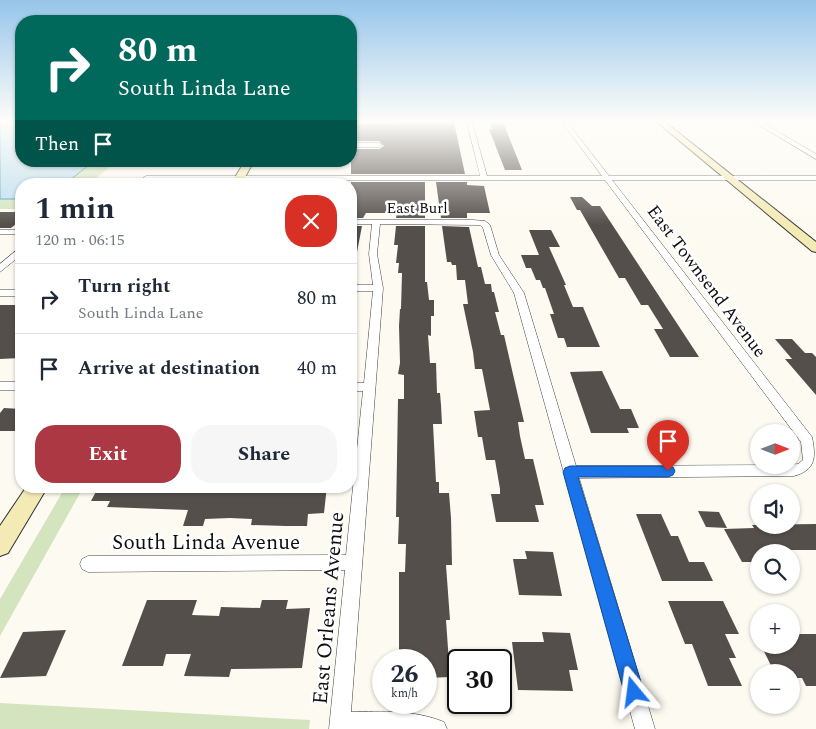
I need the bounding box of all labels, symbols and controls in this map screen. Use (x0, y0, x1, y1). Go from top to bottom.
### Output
text: 80 m (118, 24, 198, 77)
icon: right (35, 35, 100, 100)
text: South Linda Lane (118, 72, 291, 105)
text: Then (35, 130, 79, 159)
icon: arrive (89, 130, 117, 158)
text: 1 min (35, 186, 115, 232)
button: close (285, 195, 337, 247)
street label: East Burl (386, 197, 448, 220)
street label: East Townsend Avenue (640, 199, 773, 363)
text: 120 m · 06:15 (35, 228, 125, 252)
text: Turn right (78, 272, 171, 301)
text: 80 m (297, 284, 337, 313)
icon: right (35, 285, 63, 313)
text: South Linda Lane (78, 301, 204, 325)
text: Arrive at destination (78, 354, 260, 383)
text: 40 m (297, 354, 337, 383)
icon: arrive (35, 355, 63, 383)
pin (647, 420, 689, 471)
north arrow (750, 424, 800, 474)
map controls (750, 424, 800, 714)
button: Exit (35, 425, 181, 483)
button: Share (191, 425, 337, 483)
icon: arrive (654, 427, 682, 455)
button: sound (750, 484, 800, 534)
street label: East Orleans Avenue (305, 510, 353, 706)
street label: South Linda Avenue (112, 527, 300, 559)
button: search (750, 544, 800, 594)
button: + (750, 604, 800, 654)
speed limit sign: 30 (447, 649, 512, 714)
text: 26 (390, 656, 419, 694)
button: − (750, 664, 800, 714)
position arrow (607, 665, 659, 717)
text: km/h (391, 684, 418, 703)

